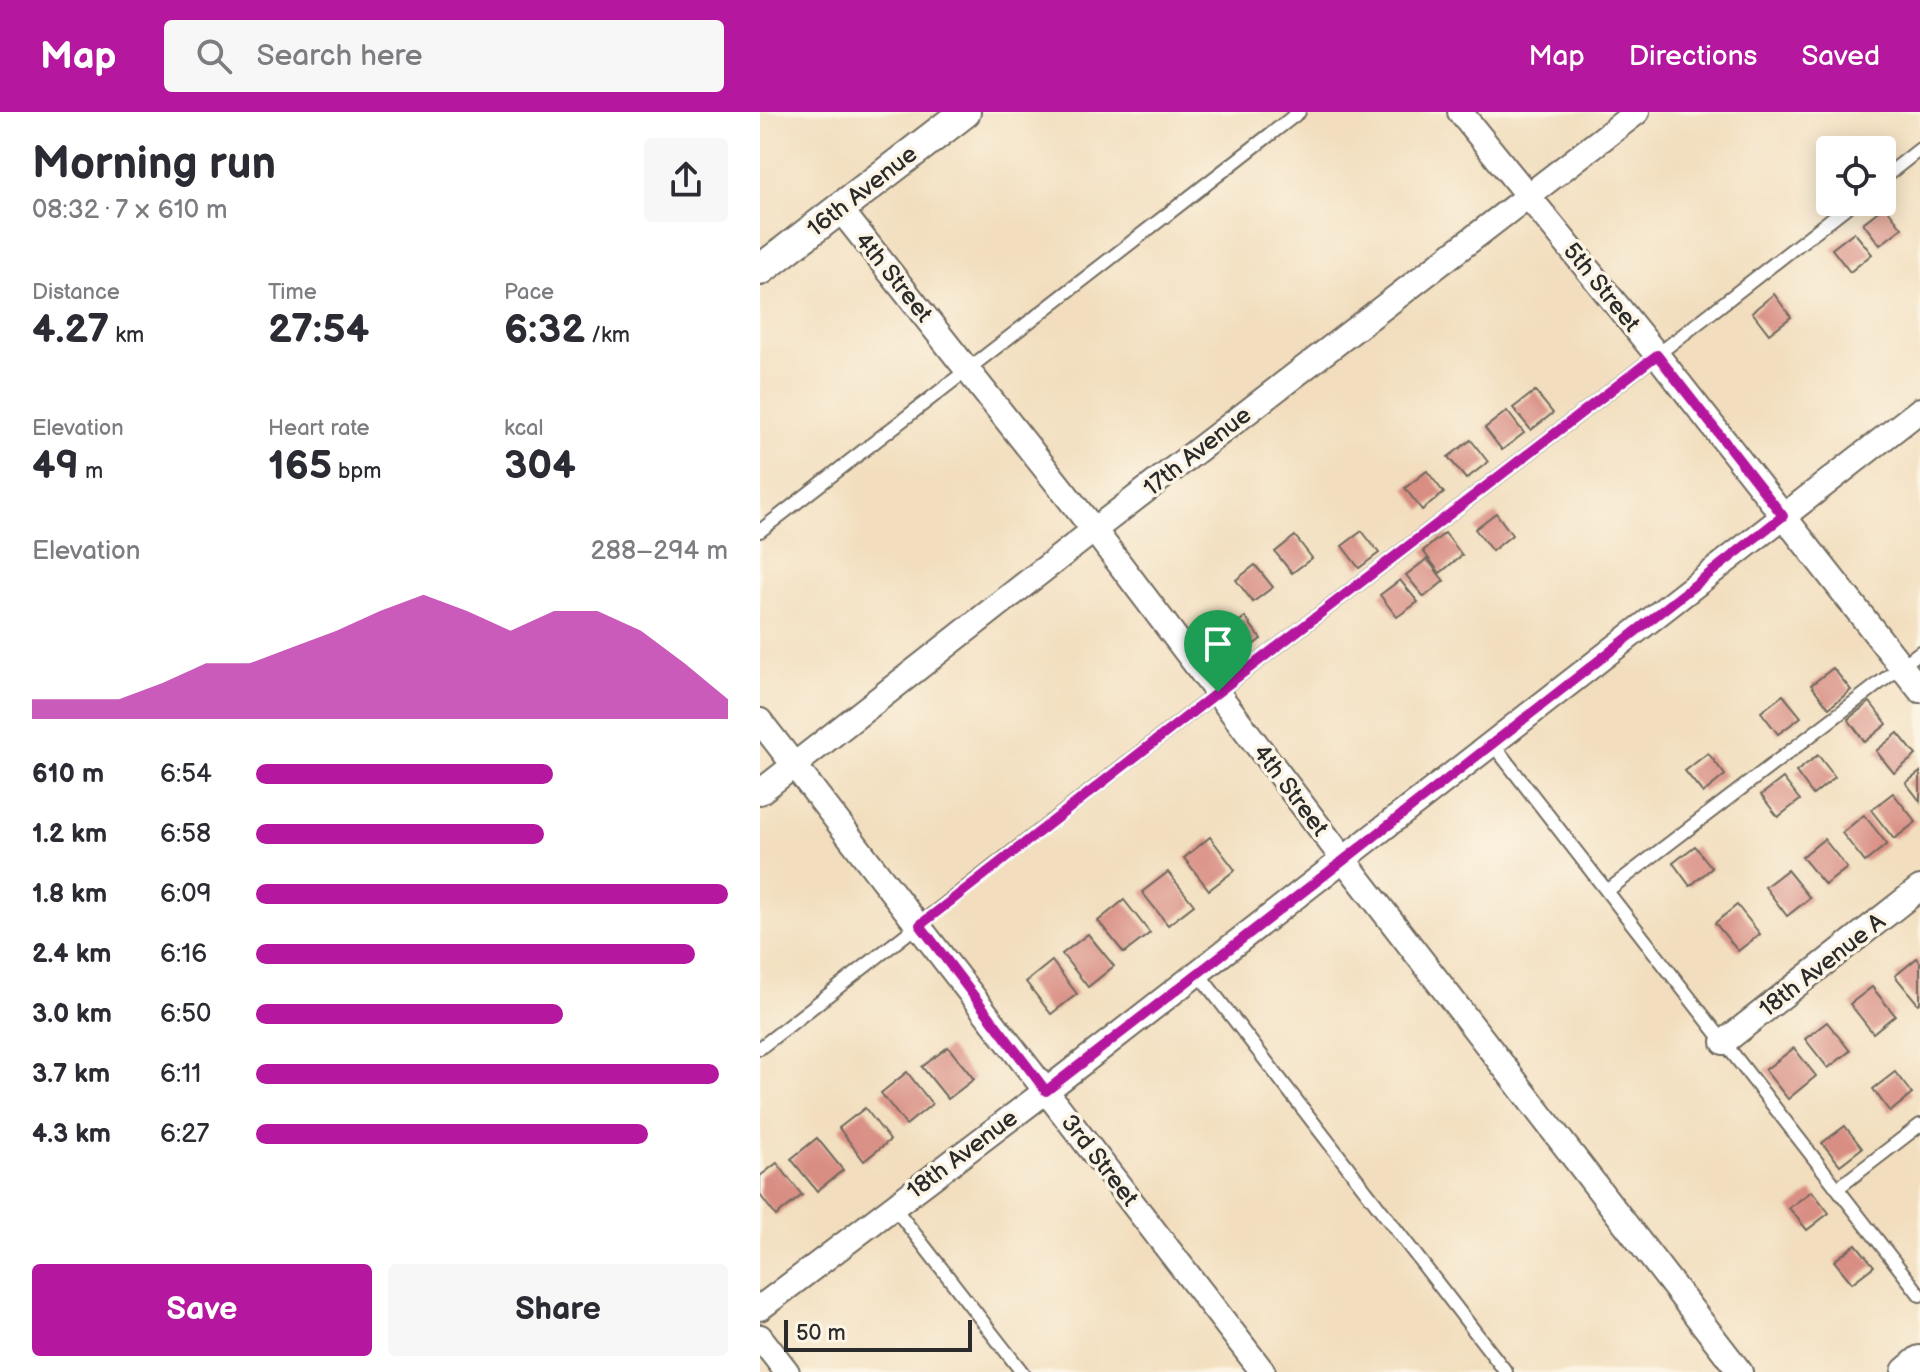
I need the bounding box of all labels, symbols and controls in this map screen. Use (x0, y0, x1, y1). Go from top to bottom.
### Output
search box (164, 20, 724, 92)
text: Map (40, 34, 116, 79)
icon: search (192, 34, 236, 78)
text: Search here (256, 38, 423, 74)
text: Map (1528, 40, 1585, 73)
text: Directions (1629, 40, 1757, 73)
text: Saved (1801, 40, 1880, 73)
map controls (1816, 136, 1896, 216)
button: locate (1816, 136, 1896, 216)
text: Morning run (32, 138, 276, 191)
button: share (644, 138, 728, 222)
street label: 16th Avenue (802, 139, 923, 243)
text: 08:32 · 7 × 610 m (32, 195, 228, 226)
street label: 4th Street (849, 227, 939, 329)
street label: 5th Street (1557, 237, 1647, 338)
text: Distance (32, 279, 120, 306)
text: Time (268, 279, 317, 306)
text: Pace (504, 279, 554, 306)
text: 4.27 (32, 306, 109, 354)
text: 27:54 (268, 306, 369, 354)
text: 6:32 (504, 306, 585, 354)
text: km (109, 322, 144, 349)
text: /km (585, 322, 630, 349)
street label: 17th Avenue (1138, 400, 1257, 502)
text: Elevation (32, 415, 124, 442)
text: Heart rate (268, 415, 370, 442)
text: kcal (504, 415, 543, 442)
text: 49 (32, 442, 79, 490)
text: 165 (268, 442, 332, 490)
text: 304 (504, 442, 576, 490)
text: m (79, 458, 103, 485)
text: bpm (332, 458, 381, 485)
text: Elevation (32, 536, 140, 567)
text: 288–294 m (590, 536, 728, 567)
pin (1184, 610, 1252, 692)
icon: arrive (1196, 622, 1240, 666)
street label: 4th Street (1247, 739, 1335, 842)
text: 610 m (32, 759, 104, 790)
text: 6:54 (160, 759, 212, 790)
text: 1.2 km (32, 819, 107, 850)
text: 6:58 (160, 819, 211, 850)
text: 1.8 km (32, 879, 107, 910)
text: 6:09 (160, 879, 211, 910)
street label: 18th Avenue A (1753, 907, 1891, 1024)
text: 2.4 km (32, 939, 111, 970)
text: 6:16 (160, 939, 207, 970)
text: 3.0 km (32, 999, 112, 1030)
text: 6:50 (160, 999, 211, 1030)
text: 3.7 km (32, 1059, 110, 1090)
text: 6:11 (160, 1059, 201, 1090)
street label: 18th Avenue (901, 1103, 1023, 1205)
street label: 3rd Street (1055, 1109, 1145, 1213)
text: 4.3 km (32, 1119, 111, 1150)
text: 6:27 (160, 1119, 209, 1150)
button: Save (32, 1264, 372, 1356)
button: Share (388, 1264, 728, 1356)
scale bar (784, 1316, 972, 1352)
text: 50 m (796, 1320, 846, 1347)

